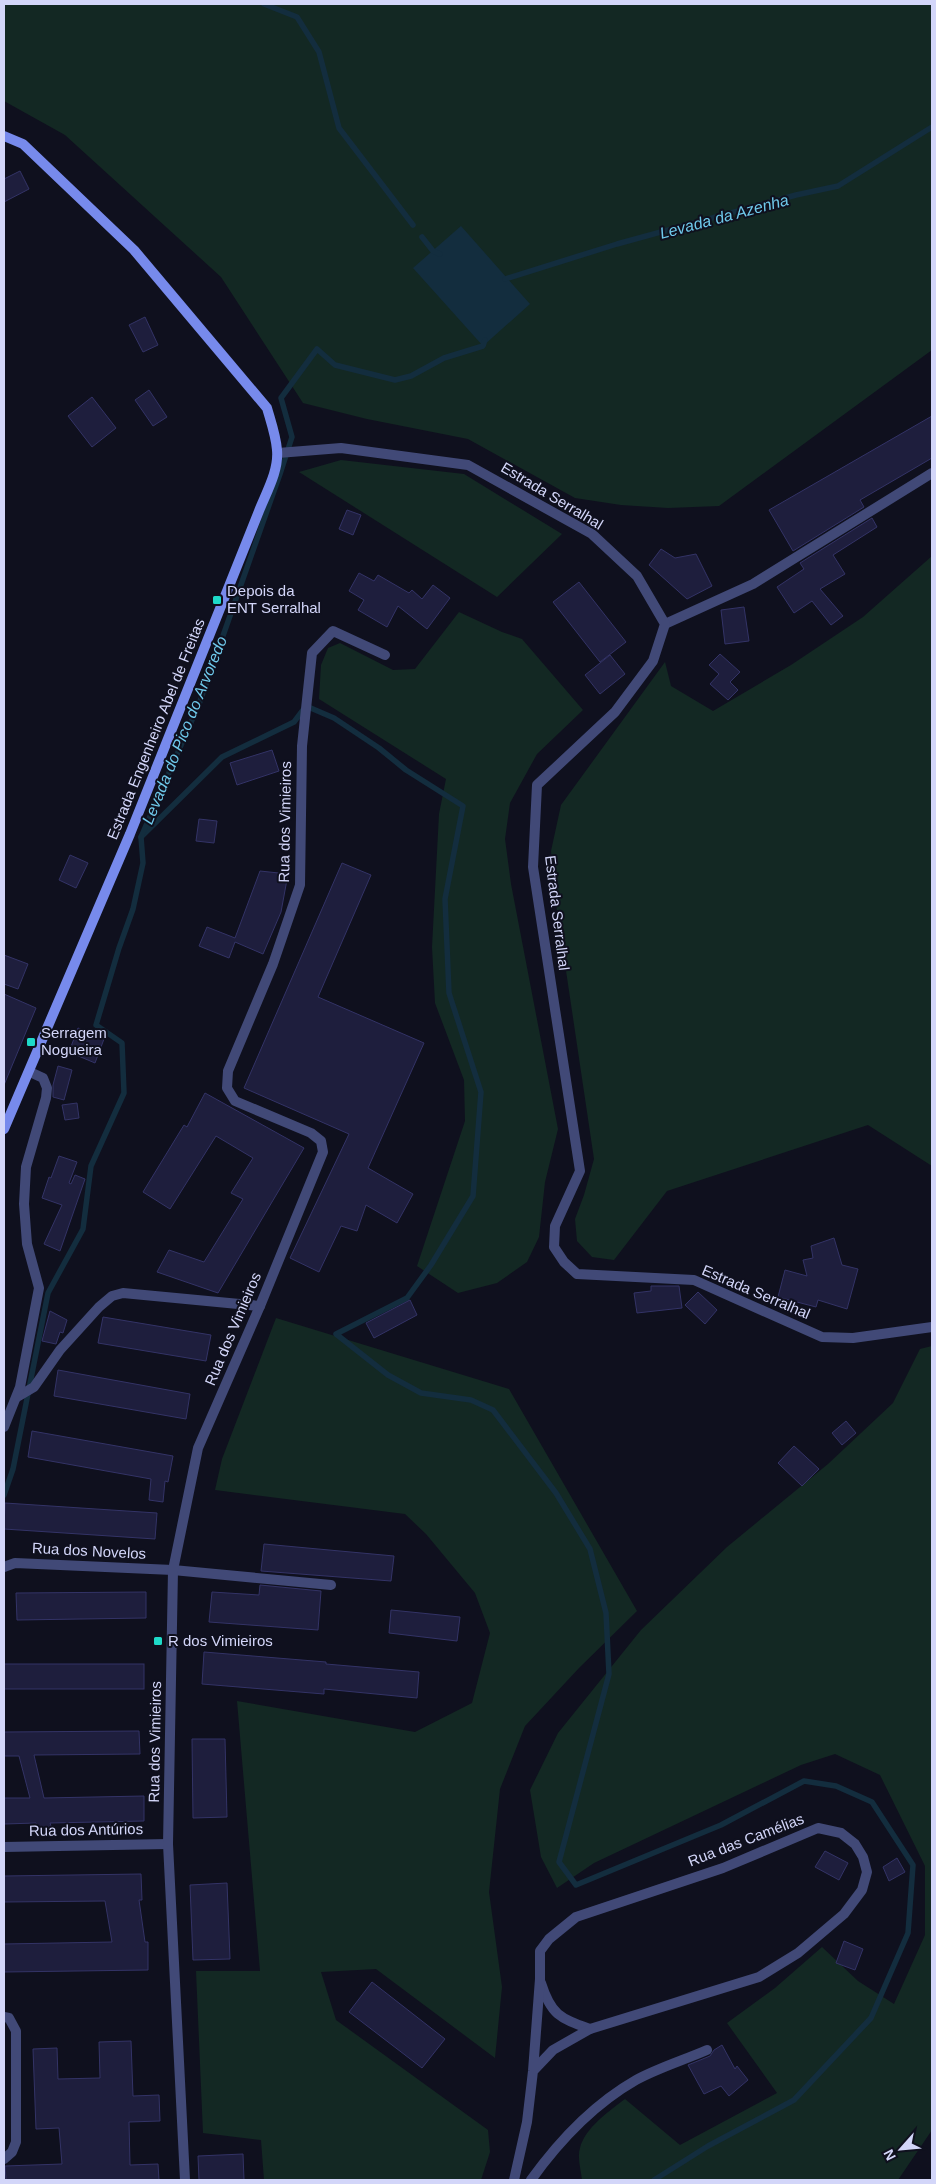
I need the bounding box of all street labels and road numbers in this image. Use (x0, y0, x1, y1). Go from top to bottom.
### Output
street label: Estrada Serralhal (498, 458, 606, 533)
street label: Estrada Engenheiro Abel de Freitas (103, 616, 208, 842)
street label: Rua dos Vimieiros (275, 761, 294, 883)
street label: Estrada Serralhal (542, 854, 573, 971)
street label: Estrada Serralhal (700, 1261, 813, 1322)
street label: Rua dos Vimieiros (201, 1270, 264, 1388)
street label: Rua dos Novelos (32, 1539, 147, 1562)
street label: Rua dos Vimieiros (145, 1681, 164, 1803)
street label: Rua das Camélias (686, 1810, 806, 1869)
street label: Rua dos Antúrios (29, 1820, 143, 1839)

